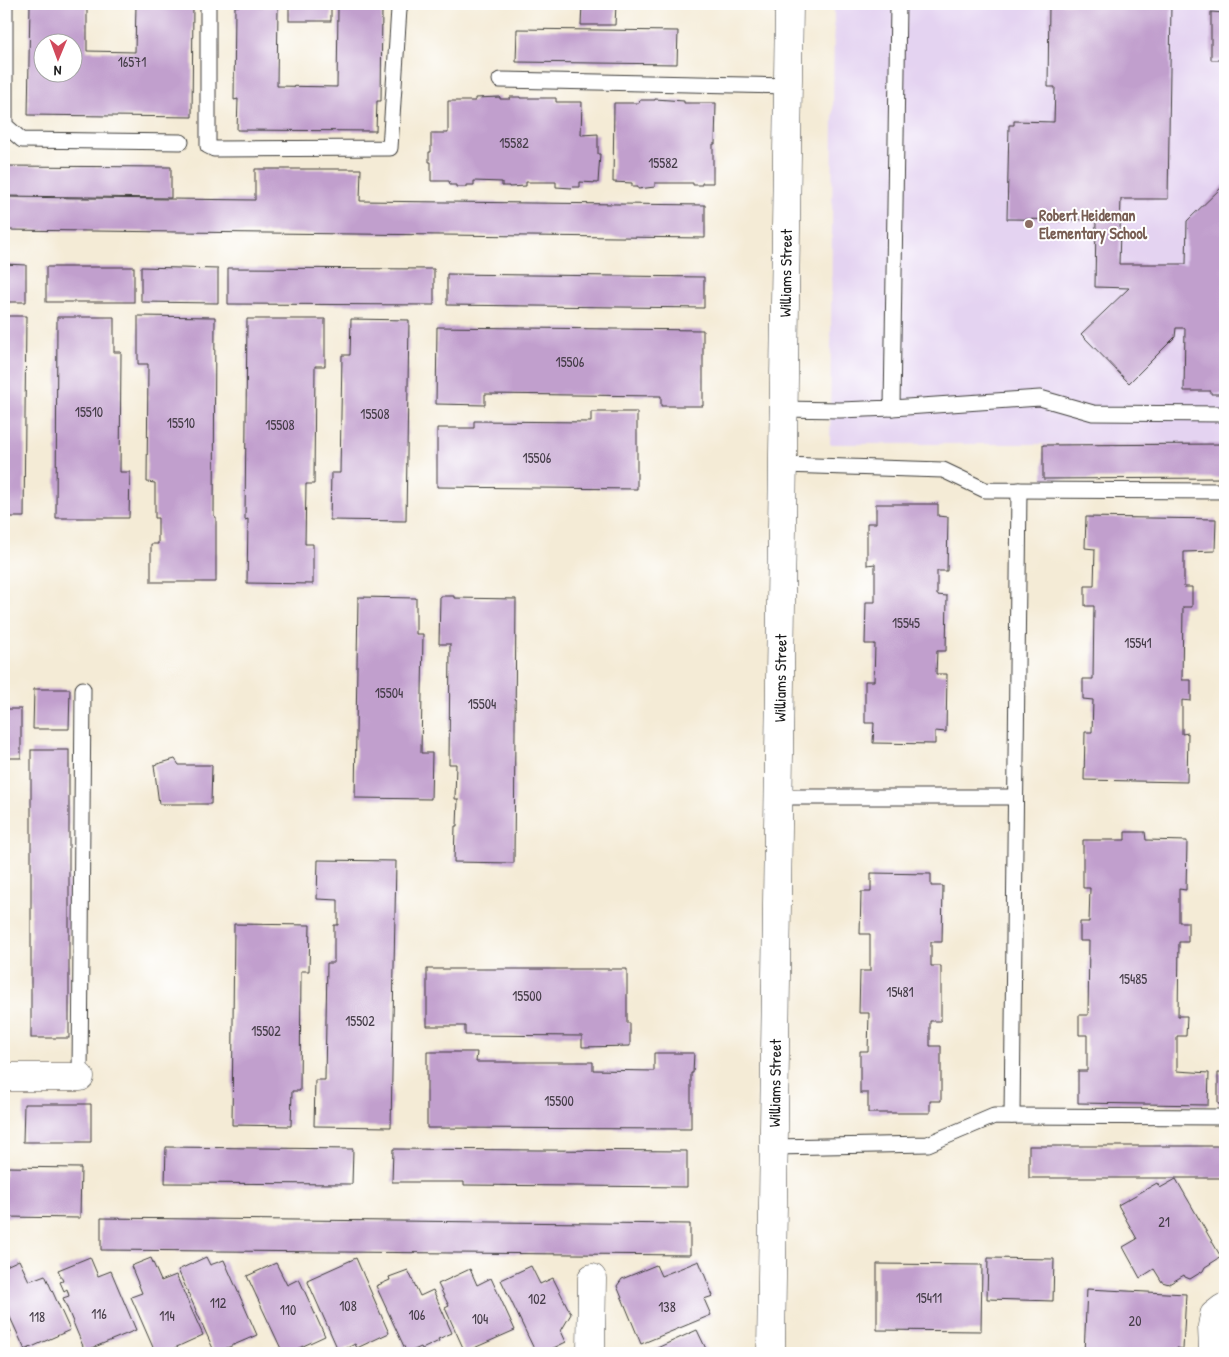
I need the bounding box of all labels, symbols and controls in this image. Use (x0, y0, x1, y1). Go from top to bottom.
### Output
north arrow (32, 32, 82, 82)
house number: 16571 (118, 52, 146, 71)
text: N (53, 62, 62, 81)
house number: 15582 (499, 133, 529, 152)
house number: 15582 (648, 153, 678, 172)
place label: Robert Heideman Elementary School (1039, 204, 1148, 245)
marker: Robert Heideman Elementary School (1023, 218, 1035, 230)
street label: Williams Street (774, 228, 797, 317)
house number: 15506 (556, 352, 585, 371)
house number: 15510 (75, 402, 103, 421)
house number: 15508 (360, 404, 390, 423)
house number: 15510 (167, 413, 195, 432)
house number: 15508 (265, 415, 295, 434)
house number: 15506 (523, 448, 552, 467)
house number: 15545 (892, 613, 920, 632)
street label: Williams Street (768, 633, 792, 722)
house number: 15541 (1124, 633, 1152, 652)
house number: 15504 (375, 683, 403, 702)
house number: 15504 (468, 694, 496, 713)
house number: 15485 (1119, 969, 1147, 988)
house number: 15481 (886, 982, 914, 1001)
house number: 15500 (512, 986, 542, 1005)
house number: 15502 (345, 1011, 375, 1030)
house number: 15502 (251, 1021, 281, 1040)
street label: Williams Street (763, 1038, 786, 1127)
house number: 15500 (544, 1091, 574, 1110)
house number: 21 (1158, 1212, 1170, 1231)
house number: 15411 (916, 1288, 942, 1307)
house number: 102 (528, 1289, 546, 1308)
house number: 112 (210, 1293, 227, 1312)
house number: 108 (339, 1296, 357, 1315)
house number: 138 (658, 1297, 676, 1316)
house number: 110 (280, 1300, 296, 1319)
house number: 116 (91, 1304, 107, 1323)
house number: 106 (409, 1305, 426, 1324)
house number: 114 (159, 1306, 175, 1325)
house number: 118 (29, 1307, 45, 1326)
house number: 104 (472, 1309, 488, 1328)
house number: 20 (1129, 1311, 1141, 1330)

